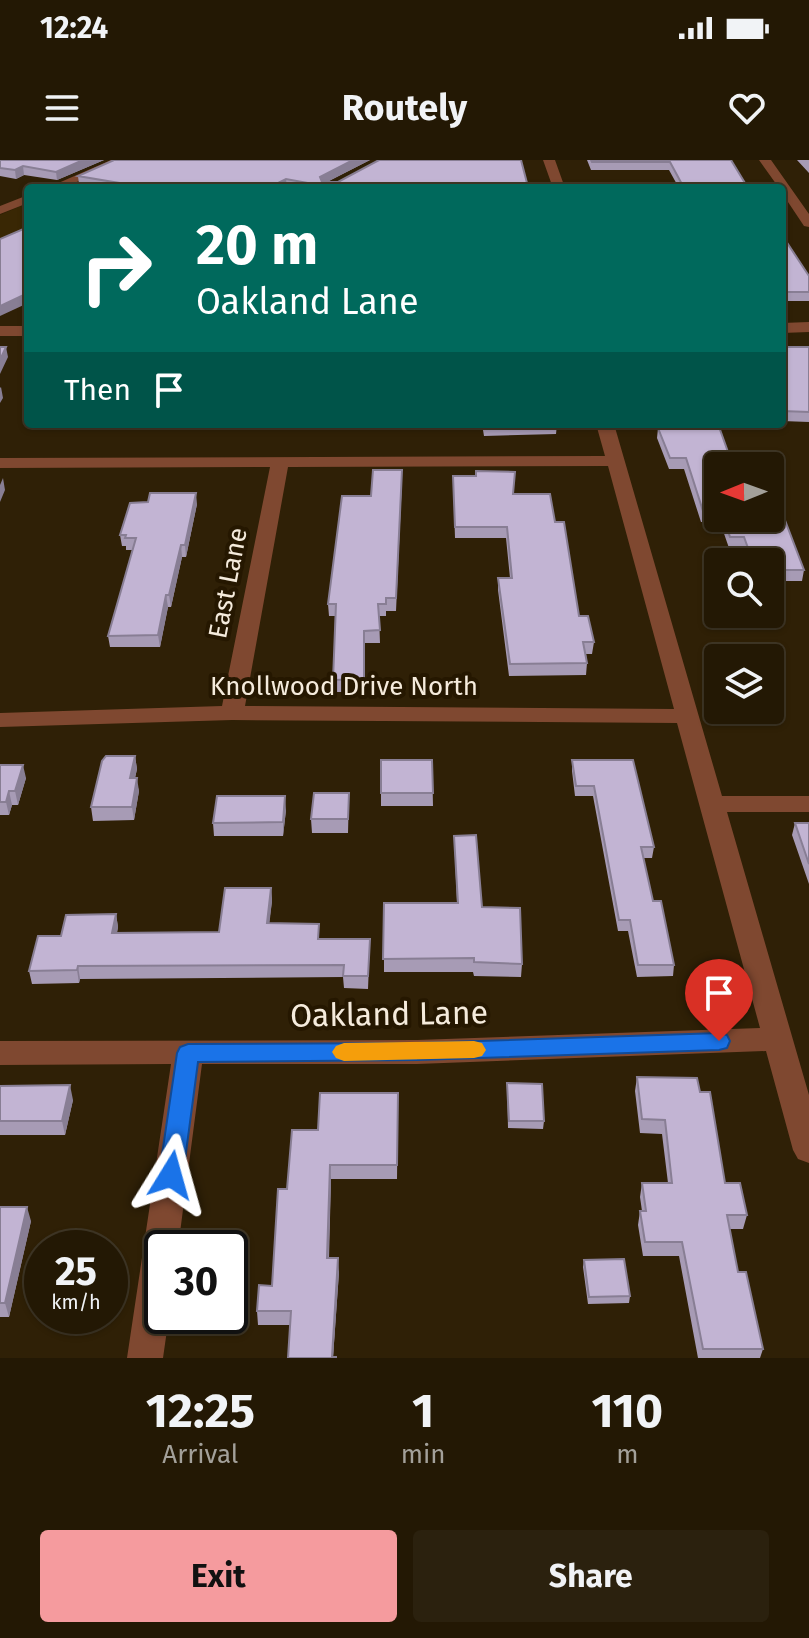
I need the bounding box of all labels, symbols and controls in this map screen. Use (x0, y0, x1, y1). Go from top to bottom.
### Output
text: 12:24 (40, 10, 108, 46)
icon: menu (40, 86, 84, 130)
text: Routely (342, 86, 467, 130)
icon: heart (725, 86, 769, 130)
text: 20 m (196, 212, 318, 279)
icon: right (64, 216, 168, 320)
text: Oakland Lane (196, 280, 419, 324)
icon: arrive (147, 368, 191, 412)
text: Then (64, 372, 131, 408)
north arrow (704, 452, 784, 532)
map controls (704, 452, 784, 724)
street label: East Lane (202, 525, 254, 641)
button: search (704, 548, 784, 628)
button: layers (704, 644, 784, 724)
street label: Knollwood Drive North (210, 671, 478, 702)
pin (685, 959, 753, 1041)
icon: arrive (697, 971, 741, 1015)
street label: Oakland Lane (290, 993, 488, 1035)
position arrow (129, 1133, 213, 1217)
speed limit sign: 30 (144, 1230, 248, 1334)
text: 25 (55, 1248, 97, 1296)
text: km/h (51, 1290, 101, 1314)
text: 12:25 (146, 1382, 255, 1440)
text: 1 (412, 1382, 434, 1440)
text: 110 (591, 1382, 663, 1440)
text: Arrival (162, 1439, 238, 1470)
text: min (401, 1439, 446, 1470)
text: m (616, 1439, 638, 1470)
button: Exit (40, 1530, 397, 1622)
button: Share (413, 1530, 769, 1622)

